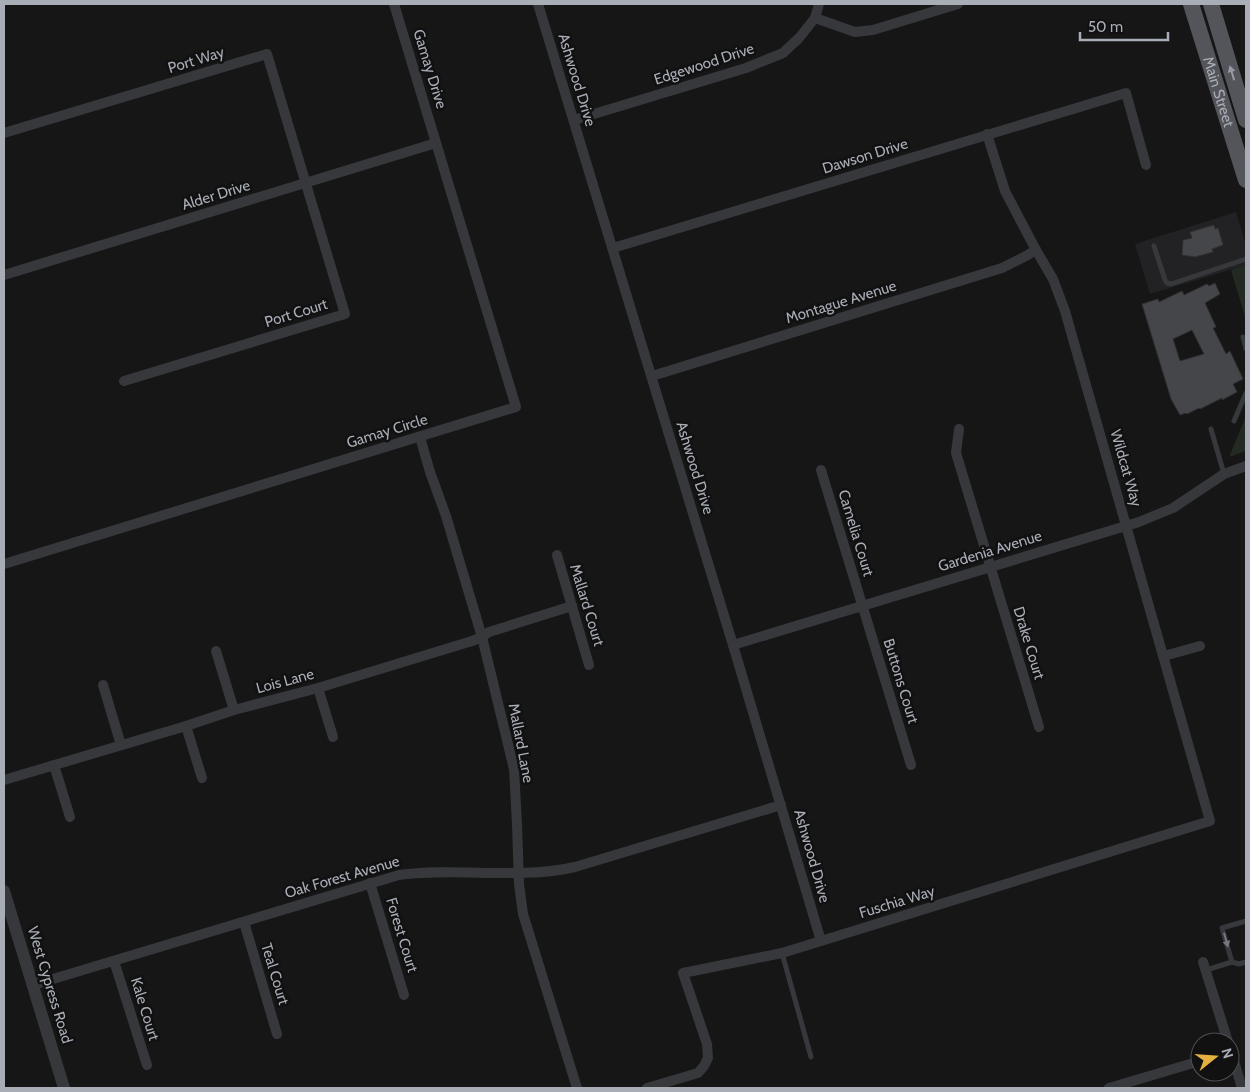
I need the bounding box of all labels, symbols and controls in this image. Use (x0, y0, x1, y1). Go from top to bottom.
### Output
scale bar (1080, 10, 1168, 42)
text: 50 m (1088, 18, 1123, 36)
street label: Gamay Drive (409, 27, 451, 111)
street label: Ashwood Drive (554, 31, 600, 129)
street label: Edgewood Drive (652, 39, 757, 89)
street label: Port Way (166, 43, 227, 77)
street label: Main Street (1199, 54, 1238, 129)
one-way arrow (1228, 66, 1236, 81)
street label: Dawson Drive (820, 134, 910, 178)
street label: Alder Drive (180, 176, 253, 214)
street label: Montague Avenue (784, 277, 899, 327)
street label: Port Court (262, 295, 330, 331)
street label: Gamay Circle (344, 410, 430, 452)
street label: Ashwood Drive (672, 419, 718, 517)
street label: Wildcat Way (1106, 427, 1146, 509)
street label: Camelia Court (834, 488, 878, 578)
street label: Gardenia Avenue (936, 527, 1044, 575)
street label: Mallard Court (566, 562, 608, 648)
street label: Drake Court (1009, 604, 1049, 682)
street label: Buttons Court (880, 636, 922, 726)
street label: Lois Lane (254, 665, 316, 697)
street label: Mallard Lane (504, 702, 538, 785)
street label: Ashwood Drive (790, 807, 834, 905)
street label: Oak Forest Avenue (283, 852, 402, 902)
street label: Fuschia Way (857, 882, 937, 922)
street label: Forest Court (382, 895, 422, 975)
street label: West Cypress Road (24, 924, 76, 1046)
one-way arrow (1222, 933, 1230, 948)
street label: Teal Court (257, 941, 293, 1007)
street label: Kale Court (127, 975, 163, 1043)
north arrow (1190, 1032, 1240, 1082)
text: N (1217, 1046, 1237, 1061)

